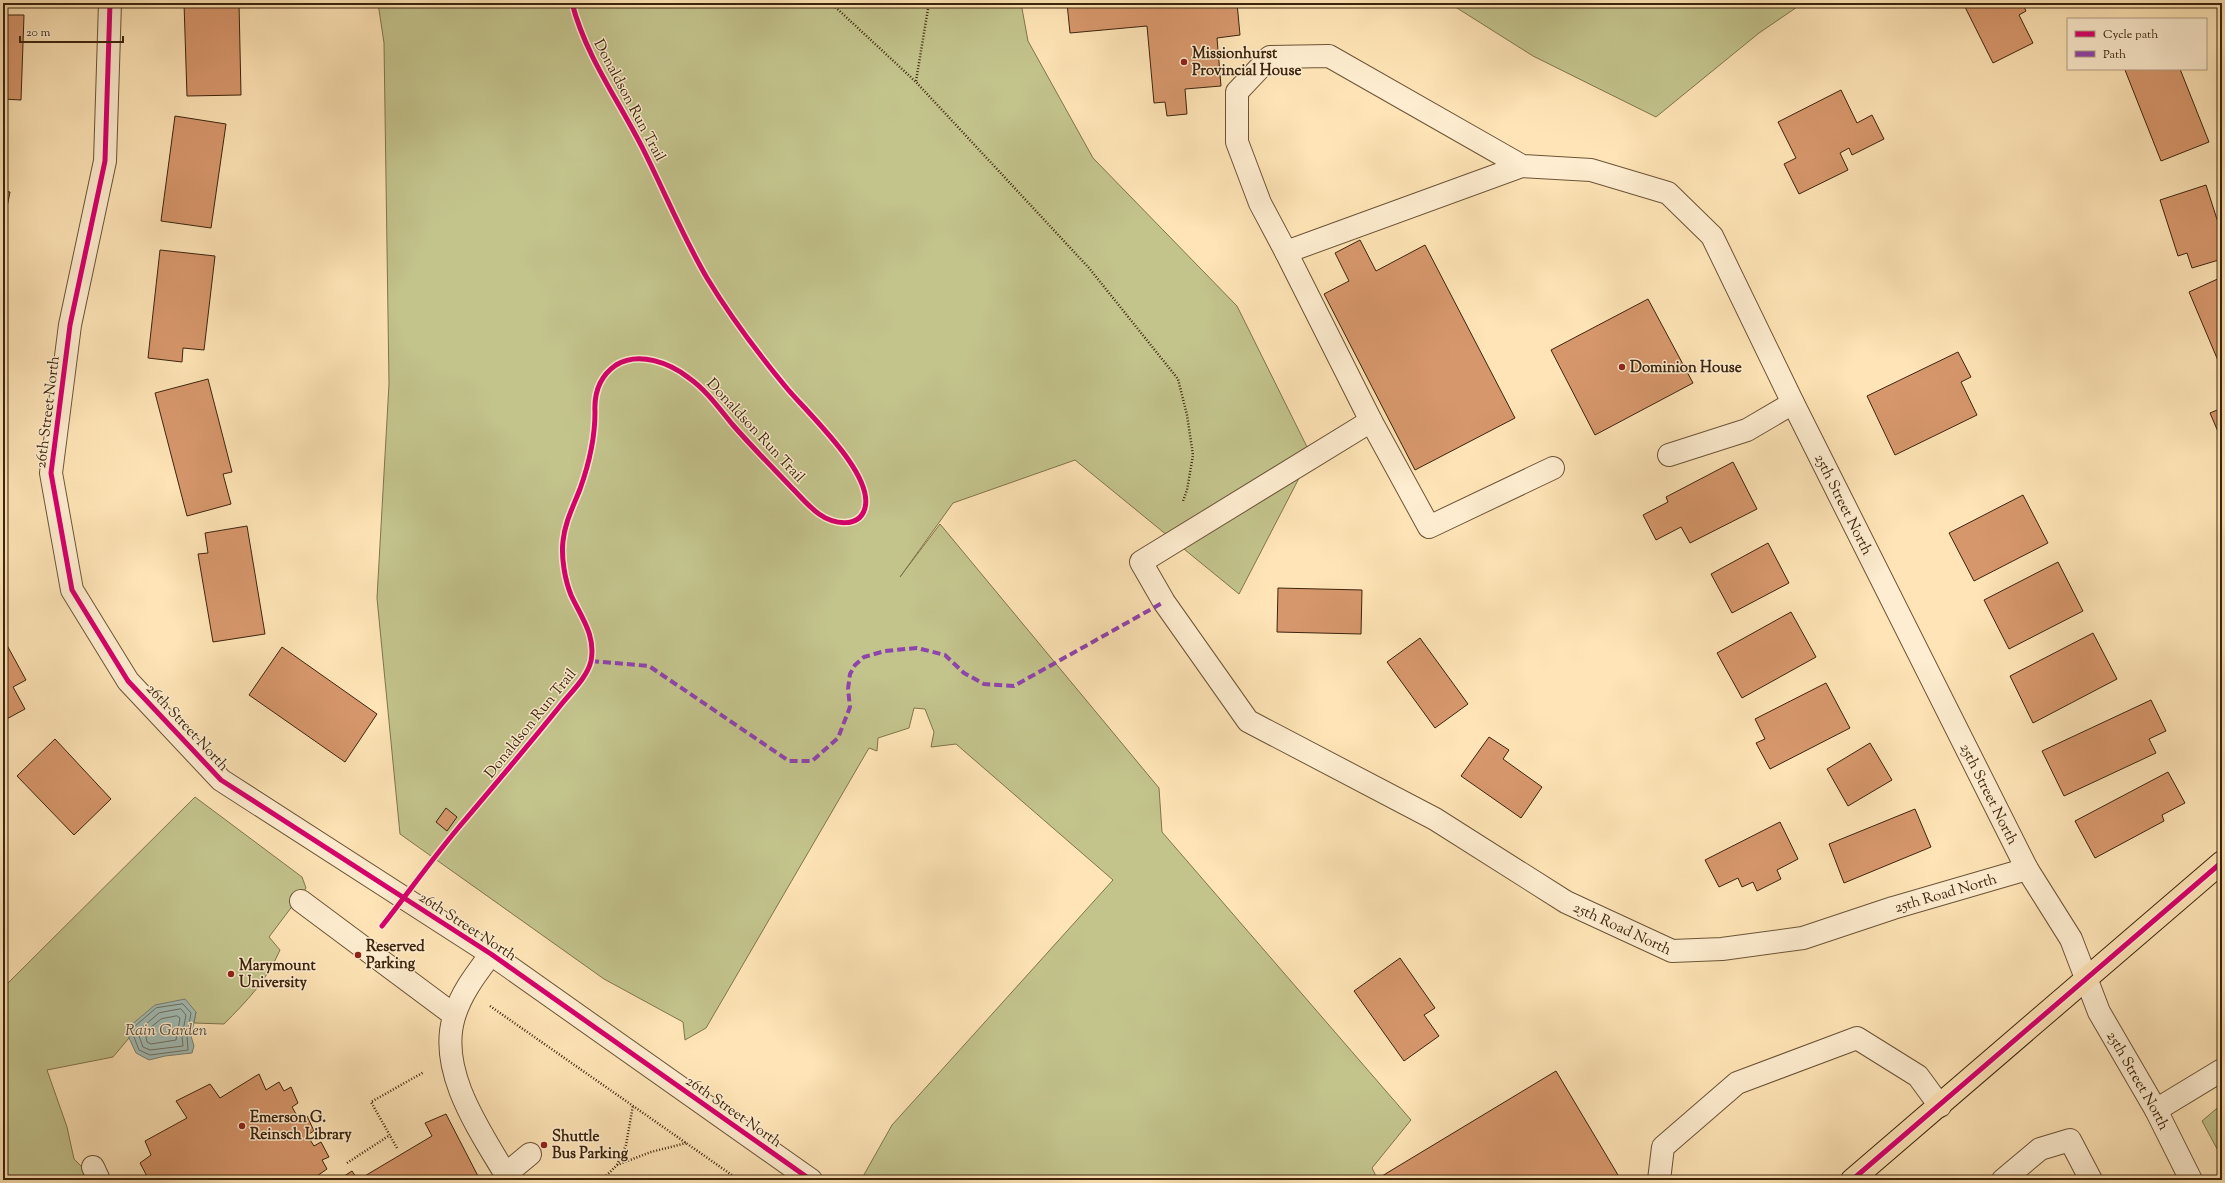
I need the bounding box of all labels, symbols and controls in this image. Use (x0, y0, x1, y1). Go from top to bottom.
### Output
scale bar (20, 18, 123, 44)
legend (2067, 18, 2207, 70)
text: 20 m (26, 24, 51, 42)
text: Cycle path (2103, 26, 2158, 44)
street label: Donaldson Run Trail (588, 36, 670, 166)
place label: Missionhurst Provincial House (1192, 44, 1301, 82)
text: Path (2103, 46, 2126, 64)
marker: Missionhurst Provincial House (1179, 57, 1189, 67)
street label: 26th Street North (31, 355, 66, 470)
place label: Dominion House (1630, 358, 1742, 379)
marker: Dominion House (1617, 362, 1627, 372)
street label: Donaldson Run Trail (701, 374, 809, 488)
street label: 25th Street North (1808, 451, 1877, 559)
street label: Donaldson Run Trail (480, 665, 582, 783)
street label: 26th Street North (141, 680, 233, 777)
street label: 25th Street North (1954, 740, 2022, 849)
street label: 25th Road North (1892, 869, 2000, 919)
street label: 26th Street North (414, 888, 520, 967)
street label: 25th Road North (1569, 898, 1674, 961)
place label: Reserved Parking (366, 937, 425, 975)
marker: Reserved Parking (353, 950, 363, 960)
place label: Marymount University (239, 956, 316, 994)
marker: Marymount University (226, 969, 236, 979)
water label: Rain Garden (125, 1020, 208, 1043)
street label: 25th Street North (2100, 1028, 2174, 1134)
street label: 26th Street North (681, 1071, 786, 1153)
place label: Emerson G. Reinsch Library (250, 1108, 352, 1146)
marker: Emerson G. Reinsch Library (237, 1121, 247, 1131)
place label: Shuttle Bus Parking (552, 1127, 629, 1165)
marker: Shuttle Bus Parking (539, 1140, 549, 1150)

